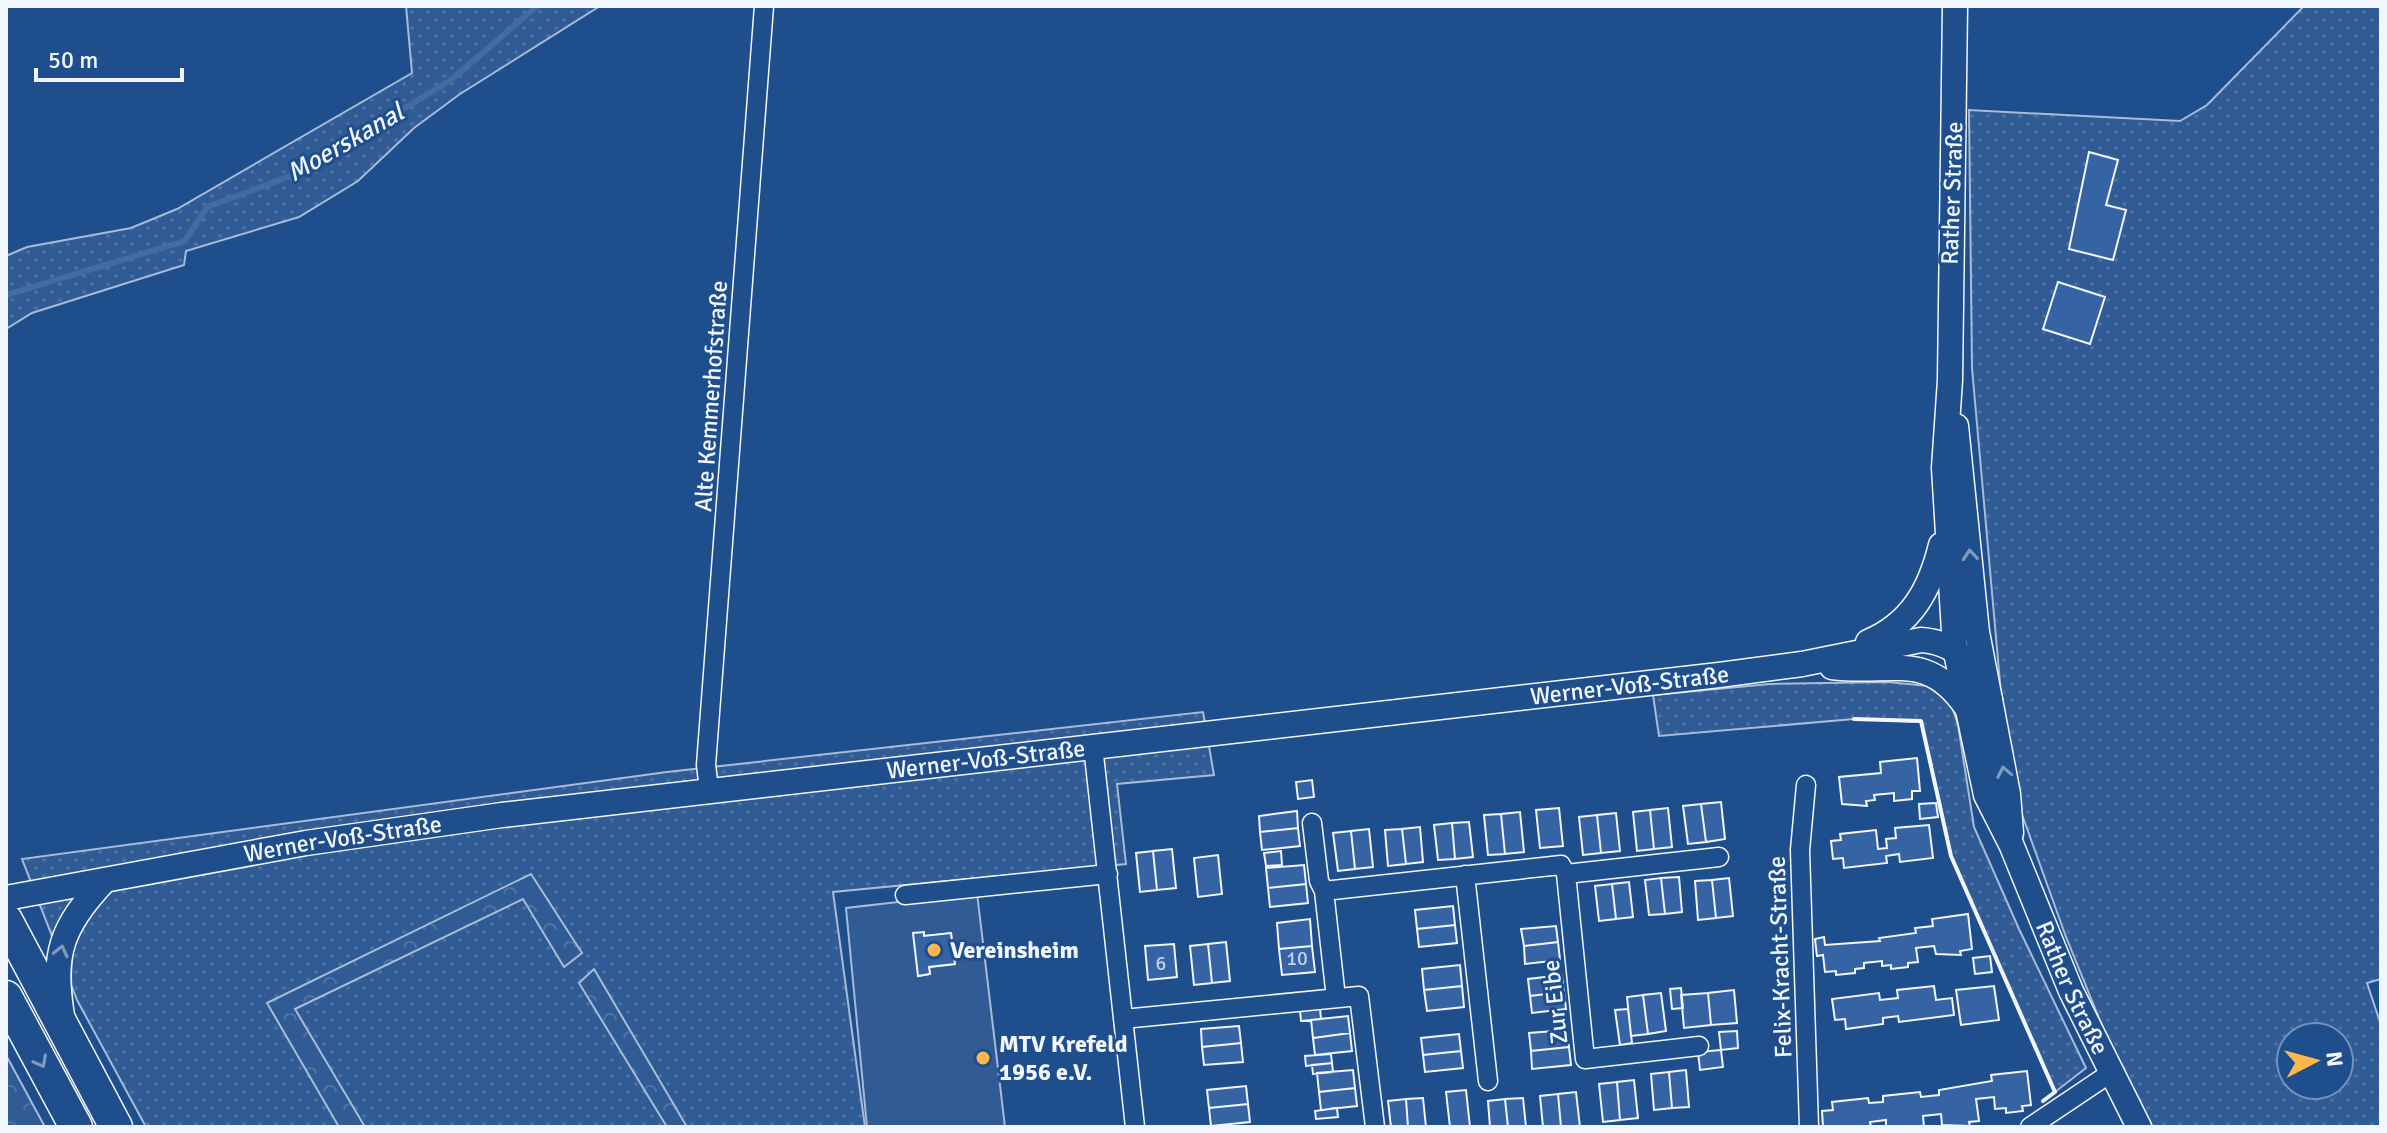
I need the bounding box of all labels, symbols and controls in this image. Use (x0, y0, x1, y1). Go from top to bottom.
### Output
scale bar (36, 32, 182, 82)
text: 50 m (48, 45, 98, 75)
water label: Moerskanal (281, 95, 412, 189)
street label: Rather Straße (1935, 121, 1969, 265)
street label: Alte Kemmerhofstraße (688, 279, 734, 513)
one-way arrow (1962, 548, 1979, 561)
street label: Werner-Voß-Straße (1529, 659, 1731, 712)
street label: Werner-Voß-Straße (885, 733, 1087, 786)
one-way arrow (1996, 765, 2013, 778)
street label: Werner-Voß-Straße (241, 809, 444, 869)
street label: Felix-Kracht-Straße (1761, 855, 1799, 1059)
street label: Rather Straße (2029, 917, 2115, 1060)
place label: Vereinsheim (950, 935, 1079, 965)
marker: Vereinsheim (925, 941, 943, 959)
one-way arrow (51, 944, 68, 958)
house number: 10 (1286, 946, 1308, 971)
house number: 6 (1156, 951, 1166, 976)
street label: Zur Eibe (1536, 958, 1574, 1046)
north arrow (2275, 1021, 2355, 1101)
place label: MTV Krefeld 1956 e.V. (999, 1029, 1128, 1087)
marker: MTV Krefeld 1956 e.V. (974, 1049, 992, 1067)
text: N (2320, 1050, 2349, 1068)
one-way arrow (32, 1053, 47, 1068)

